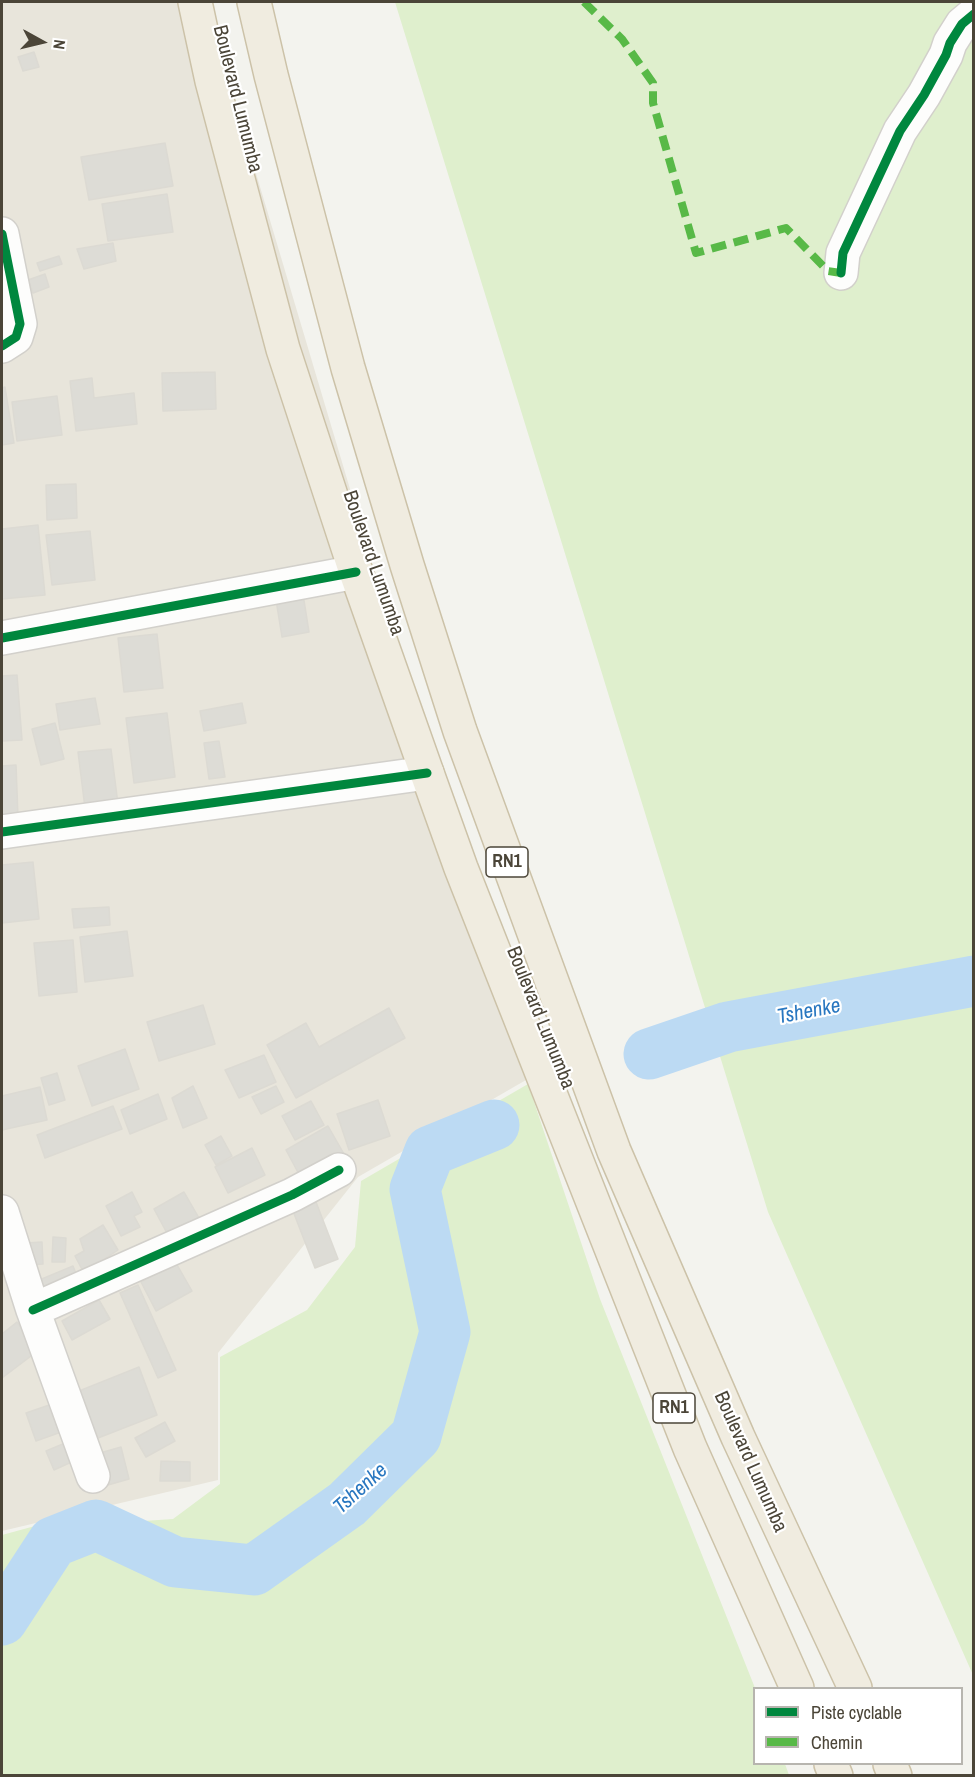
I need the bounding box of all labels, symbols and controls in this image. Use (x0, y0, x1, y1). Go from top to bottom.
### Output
north arrow (12, 12, 72, 72)
street label: Boulevard Lumumba (207, 23, 267, 175)
text: N (48, 38, 71, 51)
street label: Boulevard Lumumba (337, 488, 409, 638)
road number: RN1 (486, 847, 528, 877)
street label: Boulevard Lumumba (501, 943, 579, 1093)
water label: Tshenke (775, 994, 843, 1030)
street label: Boulevard Lumumba (708, 1388, 792, 1536)
road number: RN1 (653, 1393, 695, 1423)
water label: Tshenke (329, 1458, 393, 1520)
legend (753, 1687, 963, 1765)
text: Piste cyclable (811, 1700, 902, 1725)
text: Chemin (811, 1730, 863, 1755)

